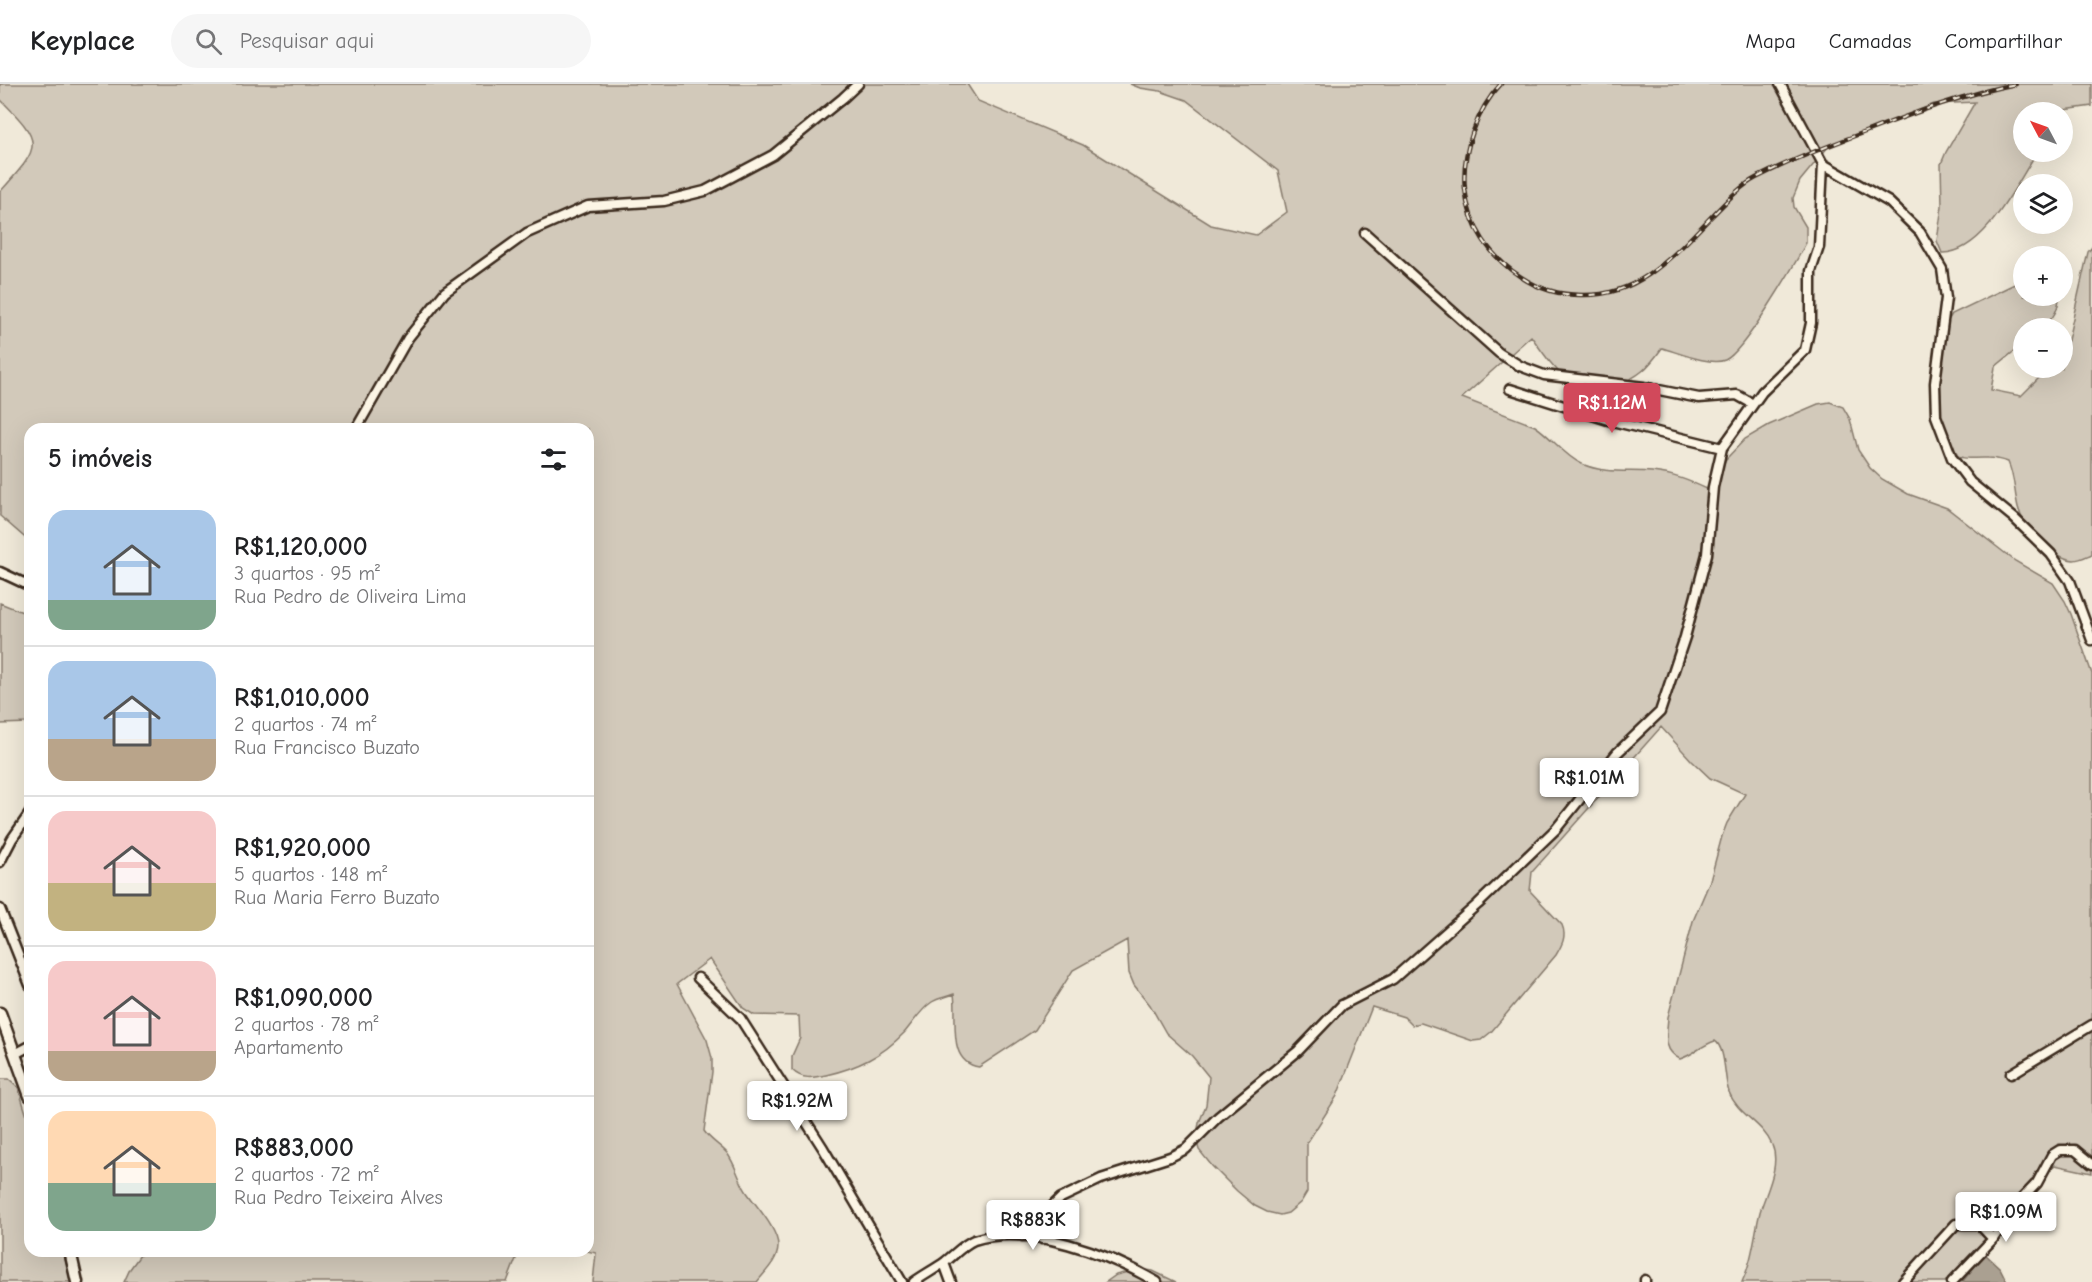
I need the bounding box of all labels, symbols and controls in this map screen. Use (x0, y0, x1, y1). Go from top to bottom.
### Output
search box (171, 14, 591, 68)
text: Keyplace (30, 25, 135, 57)
icon: search (192, 25, 225, 58)
text: Pesquisar aqui (240, 28, 374, 54)
text: Mapa (1745, 29, 1796, 53)
text: Camadas (1829, 29, 1912, 53)
text: Compartilhar (1945, 29, 2062, 53)
north arrow (2013, 102, 2073, 162)
map controls (2013, 102, 2073, 378)
button: layers (2013, 174, 2073, 234)
button: + (2013, 246, 2073, 306)
button: − (2013, 318, 2073, 378)
pin: R$1.12M (1557, 383, 1667, 434)
text: R$1.12M (1577, 391, 1647, 414)
icon: filters (537, 443, 570, 476)
text: 5 imóveis (48, 444, 152, 474)
text: R$1,120,000 (234, 532, 368, 562)
icon: home (96, 534, 168, 606)
text: 3 quartos · 95 m² (234, 562, 380, 585)
text: Rua Pedro de Oliveira Lima (234, 585, 467, 608)
text: R$1,010,000 (234, 683, 370, 713)
icon: home (96, 685, 168, 757)
text: 2 quartos · 74 m² (234, 713, 376, 736)
text: Rua Francisco Buzato (234, 736, 420, 759)
pin: R$1.01M (1534, 758, 1644, 809)
text: R$1.01M (1554, 766, 1624, 789)
text: R$1,920,000 (234, 833, 371, 863)
icon: home (96, 835, 168, 907)
text: 5 quartos · 148 m² (234, 863, 387, 886)
text: Rua Maria Ferro Buzato (234, 886, 440, 909)
text: R$1,090,000 (234, 983, 373, 1013)
icon: home (96, 985, 168, 1057)
text: 2 quartos · 78 m² (234, 1013, 379, 1036)
text: Apartamento (234, 1036, 343, 1059)
pin: R$1.92M (742, 1081, 852, 1132)
text: R$1.92M (761, 1089, 833, 1112)
text: R$883,000 (234, 1133, 354, 1163)
icon: home (96, 1135, 168, 1207)
text: 2 quartos · 72 m² (234, 1163, 379, 1186)
text: Rua Pedro Teixeira Alves (234, 1186, 443, 1209)
pin: R$1.09M (1951, 1192, 2061, 1243)
pin: R$883K (984, 1200, 1082, 1251)
text: R$1.09M (1969, 1200, 2043, 1223)
text: R$883K (1000, 1208, 1066, 1231)

